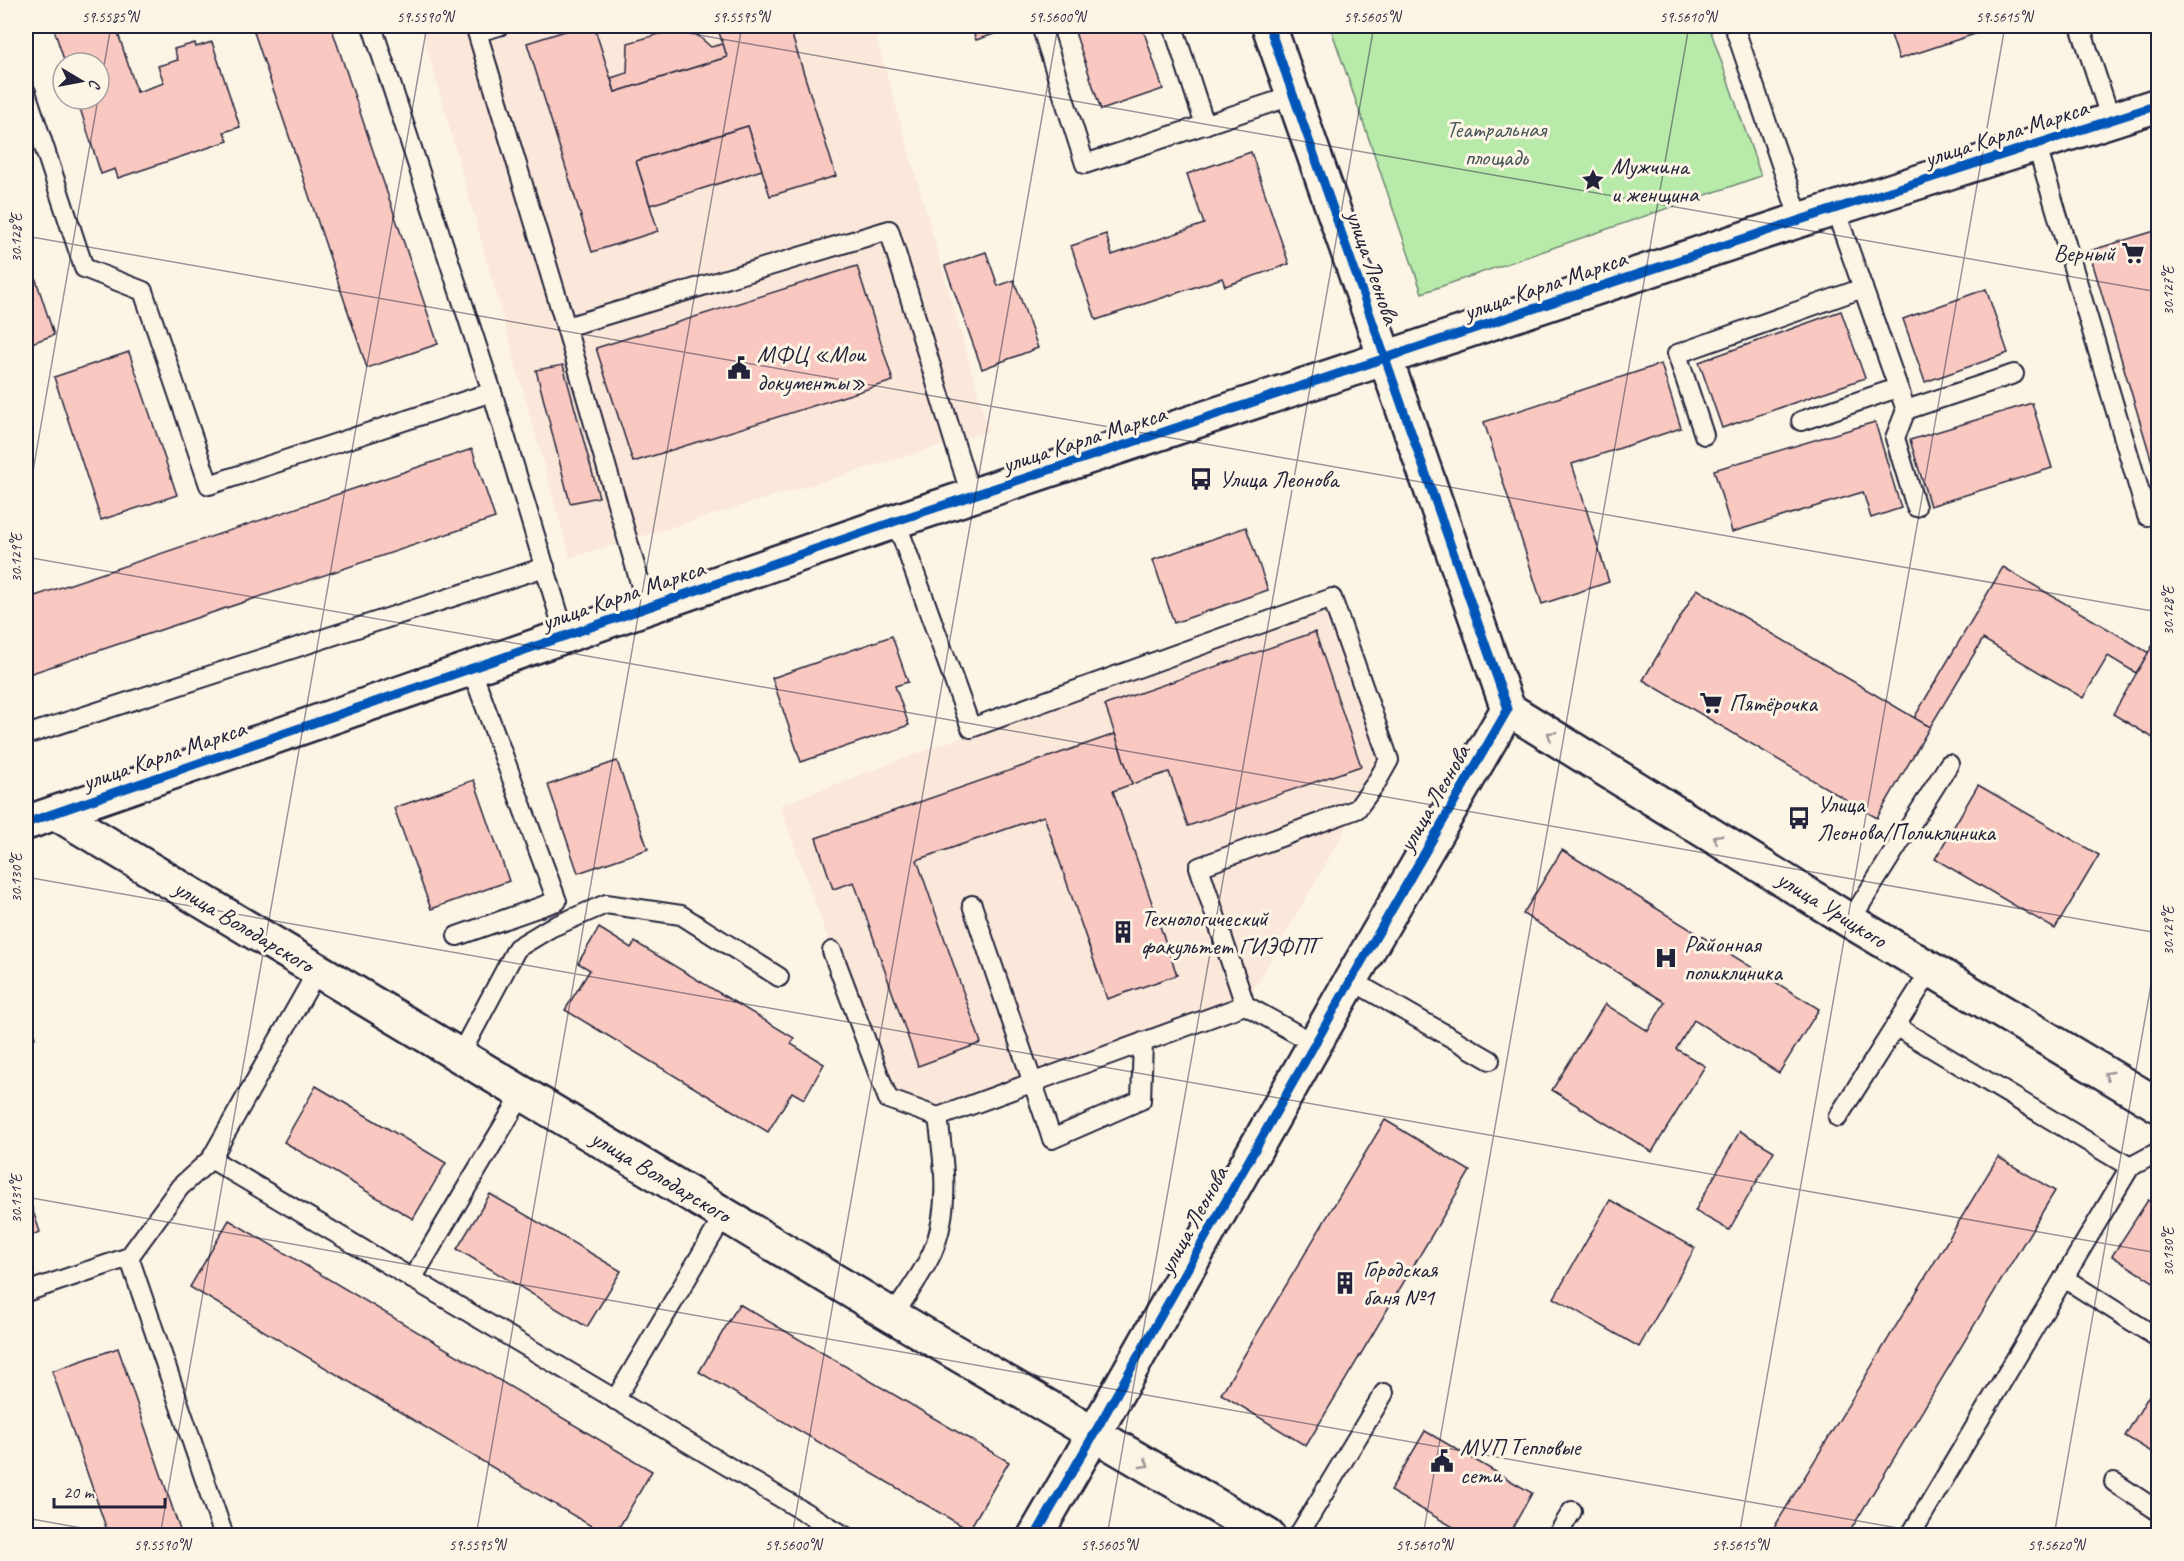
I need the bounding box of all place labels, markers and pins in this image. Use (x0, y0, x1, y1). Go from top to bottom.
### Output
place label: Мужчина и женщина (1611, 151, 1700, 209)
place icon: Мужчина и женщина (1580, 167, 1606, 193)
place label: Верный (2054, 238, 2117, 268)
supermarket icon: Верный (2120, 240, 2146, 266)
place label: МФЦ «Мои документы» (757, 339, 867, 397)
public building icon: МФЦ «Мои документы» (726, 355, 752, 381)
place label: Улица Леонова (1219, 464, 1340, 494)
bus stop icon: Улица Леонова (1188, 466, 1214, 492)
place label: Пятёрочка (1729, 688, 1818, 718)
supermarket icon: Пятёрочка (1698, 690, 1724, 716)
place label: Улица Леонова/Поликлиника (1817, 789, 1996, 847)
bus stop icon: Улица Леонова/Поликлиника (1786, 805, 1812, 831)
place label: Технологический факультет ГИЭФПТ (1141, 903, 1324, 961)
building icon: Технологический факультет ГИЭФПТ (1110, 919, 1136, 945)
place label: Районная поликлиника (1684, 929, 1783, 987)
hospital icon: Районная поликлиника (1653, 945, 1679, 971)
place label: Городская баня №1 (1363, 1254, 1439, 1312)
building icon: Городская баня №1 (1332, 1270, 1358, 1296)
place label: МУП Тепловые сети (1460, 1432, 1583, 1490)
public building icon: МУП Тепловые сети (1429, 1448, 1455, 1474)

